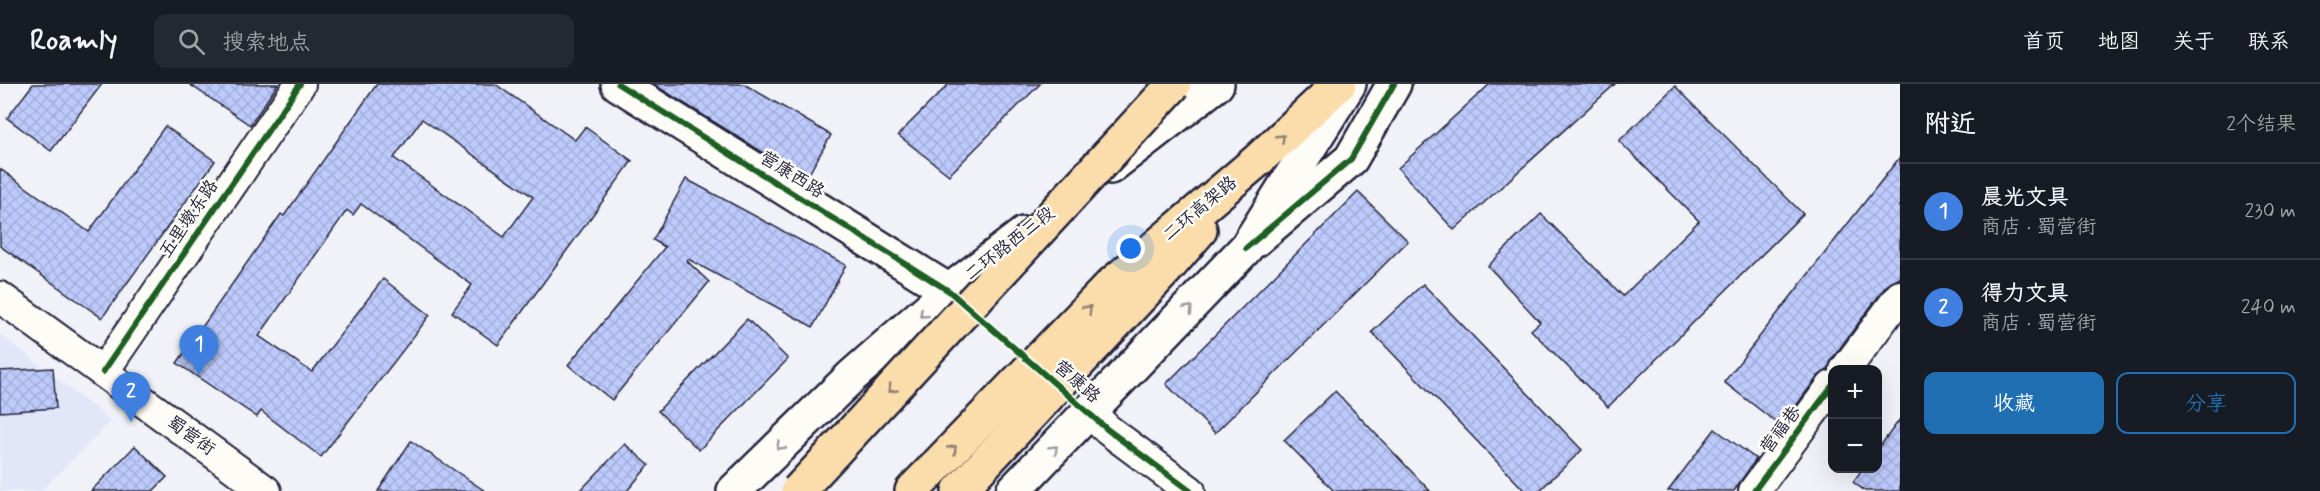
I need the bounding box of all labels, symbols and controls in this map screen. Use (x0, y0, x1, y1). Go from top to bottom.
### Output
search box (154, 14, 574, 68)
text: Roamly (30, 23, 118, 60)
icon: search (175, 25, 208, 58)
text: 首页 (2023, 28, 2065, 56)
text: 地图 (2098, 28, 2140, 56)
text: 关于 (2173, 28, 2215, 56)
text: 联系 (2248, 28, 2290, 56)
text: 搜索地点 (223, 29, 311, 57)
text: 附近 (1924, 108, 1976, 142)
text: 2个结果 (2226, 111, 2296, 138)
one-way arrow (1275, 134, 1285, 145)
street label: 营康西路 (755, 146, 829, 204)
street label: 二环高架路 (1158, 171, 1242, 247)
street label: 五里墩东路 (154, 175, 224, 263)
text: 晨光文具 (1981, 184, 2069, 212)
text: 1 (1939, 198, 1948, 225)
text: 230 m (2244, 198, 2296, 225)
street label: 二环路西三段 (960, 201, 1060, 287)
text: 商店 · 蜀营街 (1981, 214, 2096, 241)
your location (1116, 234, 1145, 263)
text: 得力文具 (1981, 280, 2069, 308)
text: 2 (1939, 294, 1948, 321)
text: 240 m (2241, 294, 2296, 321)
one-way arrow (1081, 305, 1092, 316)
one-way arrow (1182, 305, 1193, 315)
one-way arrow (919, 307, 930, 318)
text: 商店 · 蜀营街 (1981, 310, 2096, 337)
pin: 1 (180, 326, 218, 375)
street label: 营康路 (1049, 355, 1105, 409)
map controls (1828, 365, 1882, 473)
button: + (1828, 365, 1882, 419)
pin: 2 (112, 372, 150, 422)
button: 收藏 (1924, 372, 2104, 434)
button: 分享 (2116, 372, 2296, 434)
one-way arrow (888, 383, 899, 393)
street label: 营福巷 (1755, 401, 1807, 459)
street label: 蜀营街 (162, 410, 220, 462)
button: − (1828, 419, 1882, 473)
one-way arrow (776, 439, 786, 450)
one-way arrow (945, 445, 956, 456)
one-way arrow (1047, 446, 1058, 456)

